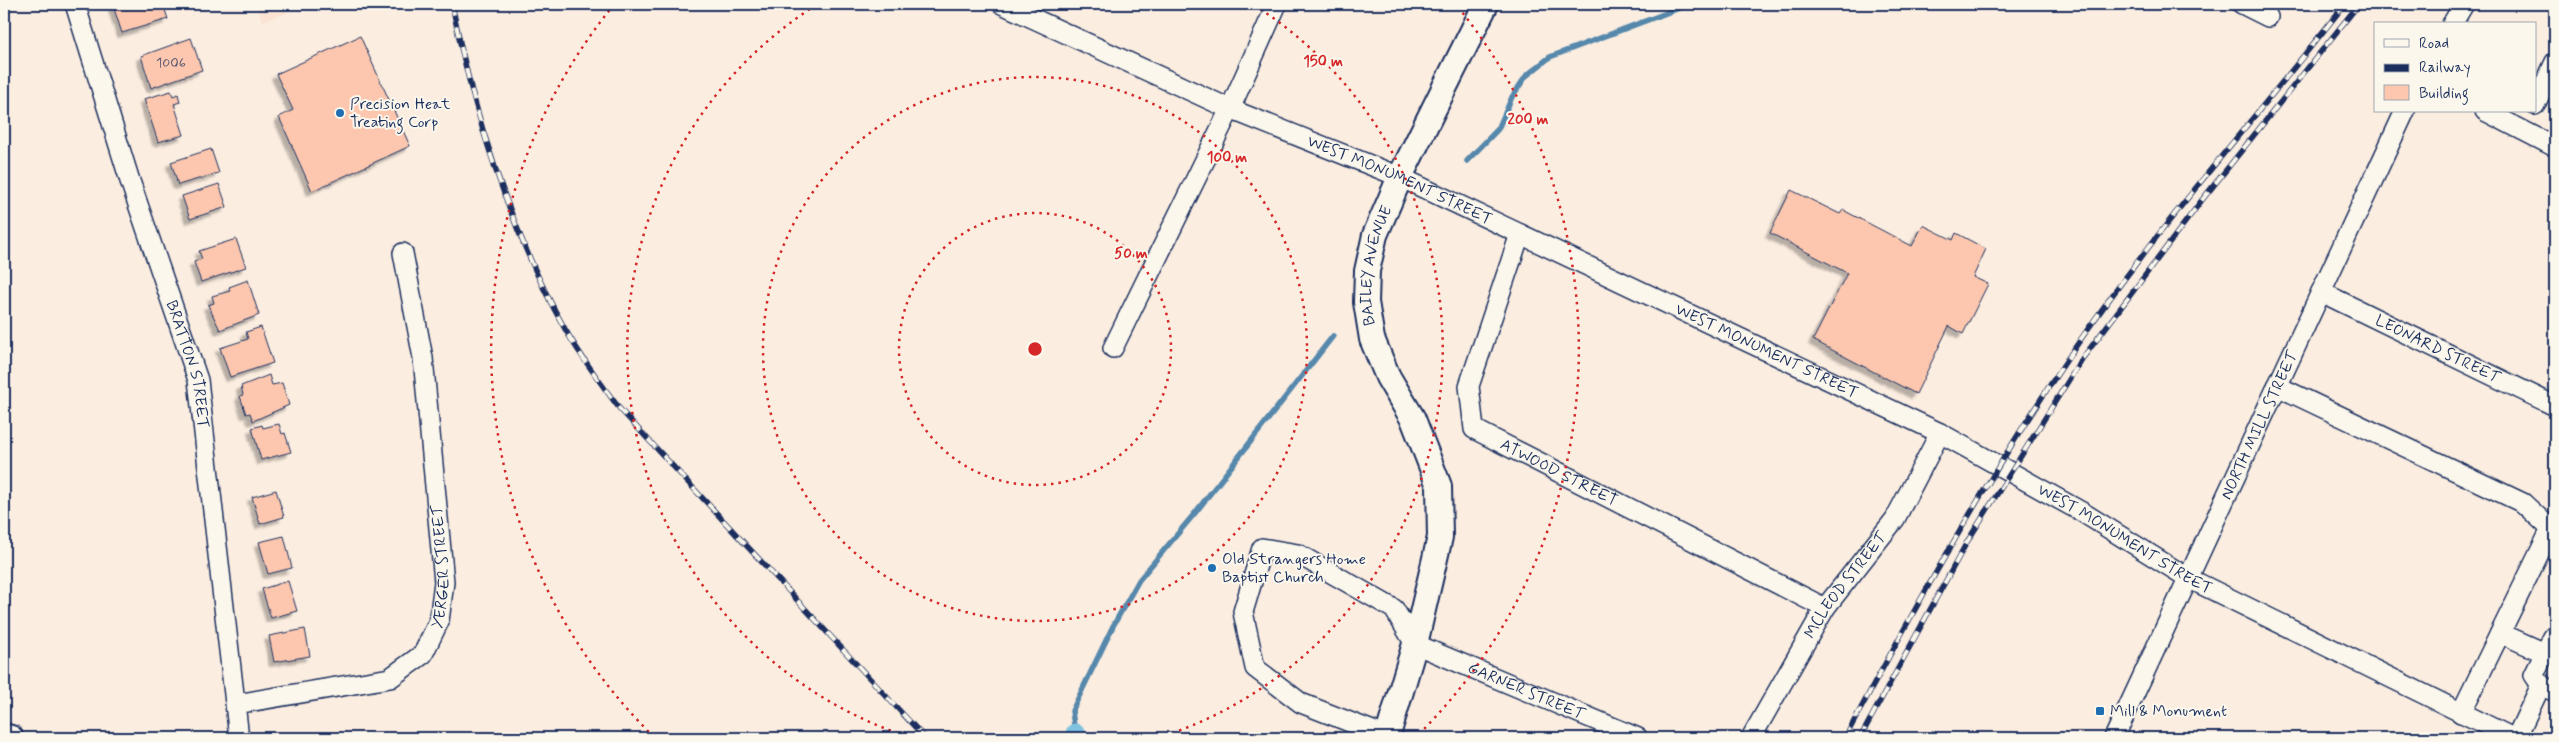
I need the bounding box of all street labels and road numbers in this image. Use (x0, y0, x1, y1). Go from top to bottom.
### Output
street label: WEST MONUMENT STREET (1304, 130, 1496, 230)
street label: BAILEY AVENUE (1355, 202, 1397, 327)
street label: BRATTON STREET (161, 297, 214, 429)
street label: WEST MONUMENT STREET (1672, 299, 1862, 403)
street label: LEONARD STREET (2372, 310, 2505, 389)
street label: NORTH MILL STREET (2216, 346, 2303, 503)
street label: ATWOOD STREET (1497, 434, 1621, 511)
street label: WEST MONUMENT STREET (2034, 479, 2216, 599)
street label: YERGER STREET (426, 503, 455, 633)
street label: MCLEOD STREET (1799, 526, 1892, 642)
street label: GARNER STREET (1465, 657, 1589, 725)

